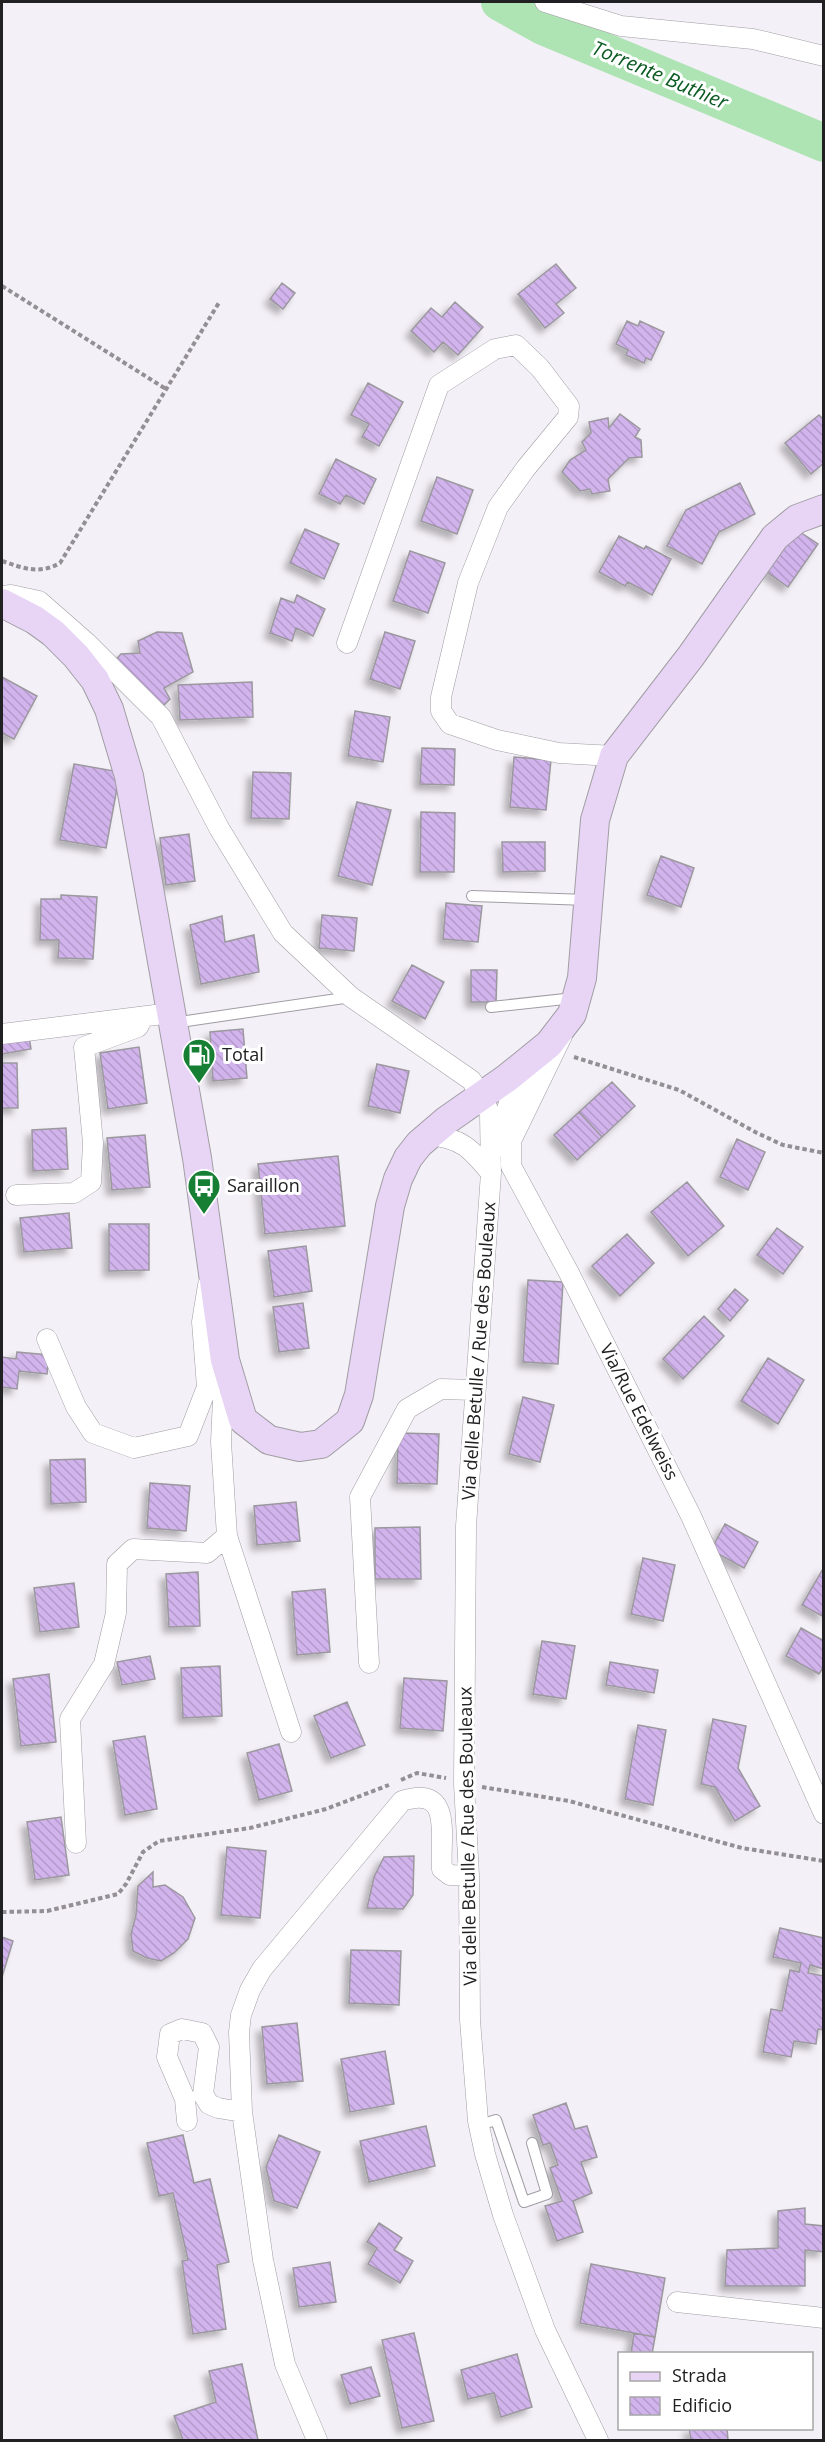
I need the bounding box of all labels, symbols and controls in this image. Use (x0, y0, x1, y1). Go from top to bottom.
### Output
water label: Torrente Buthier (588, 34, 733, 116)
fuel station icon: Total (181, 1037, 217, 1084)
place label: Total (222, 1042, 264, 1066)
bus stop icon: Saraillon (186, 1168, 222, 1215)
place label: Saraillon (227, 1173, 300, 1197)
street label: Via delle Betulle / Rue des Bouleaux (456, 1200, 500, 1501)
street label: Via/Rue Edelweiss (595, 1339, 685, 1484)
street label: Via delle Betulle / Rue des Bouleaux (452, 1686, 482, 1986)
legend (618, 2352, 813, 2430)
text: Strada (672, 2363, 727, 2387)
text: Edificio (672, 2393, 732, 2417)

